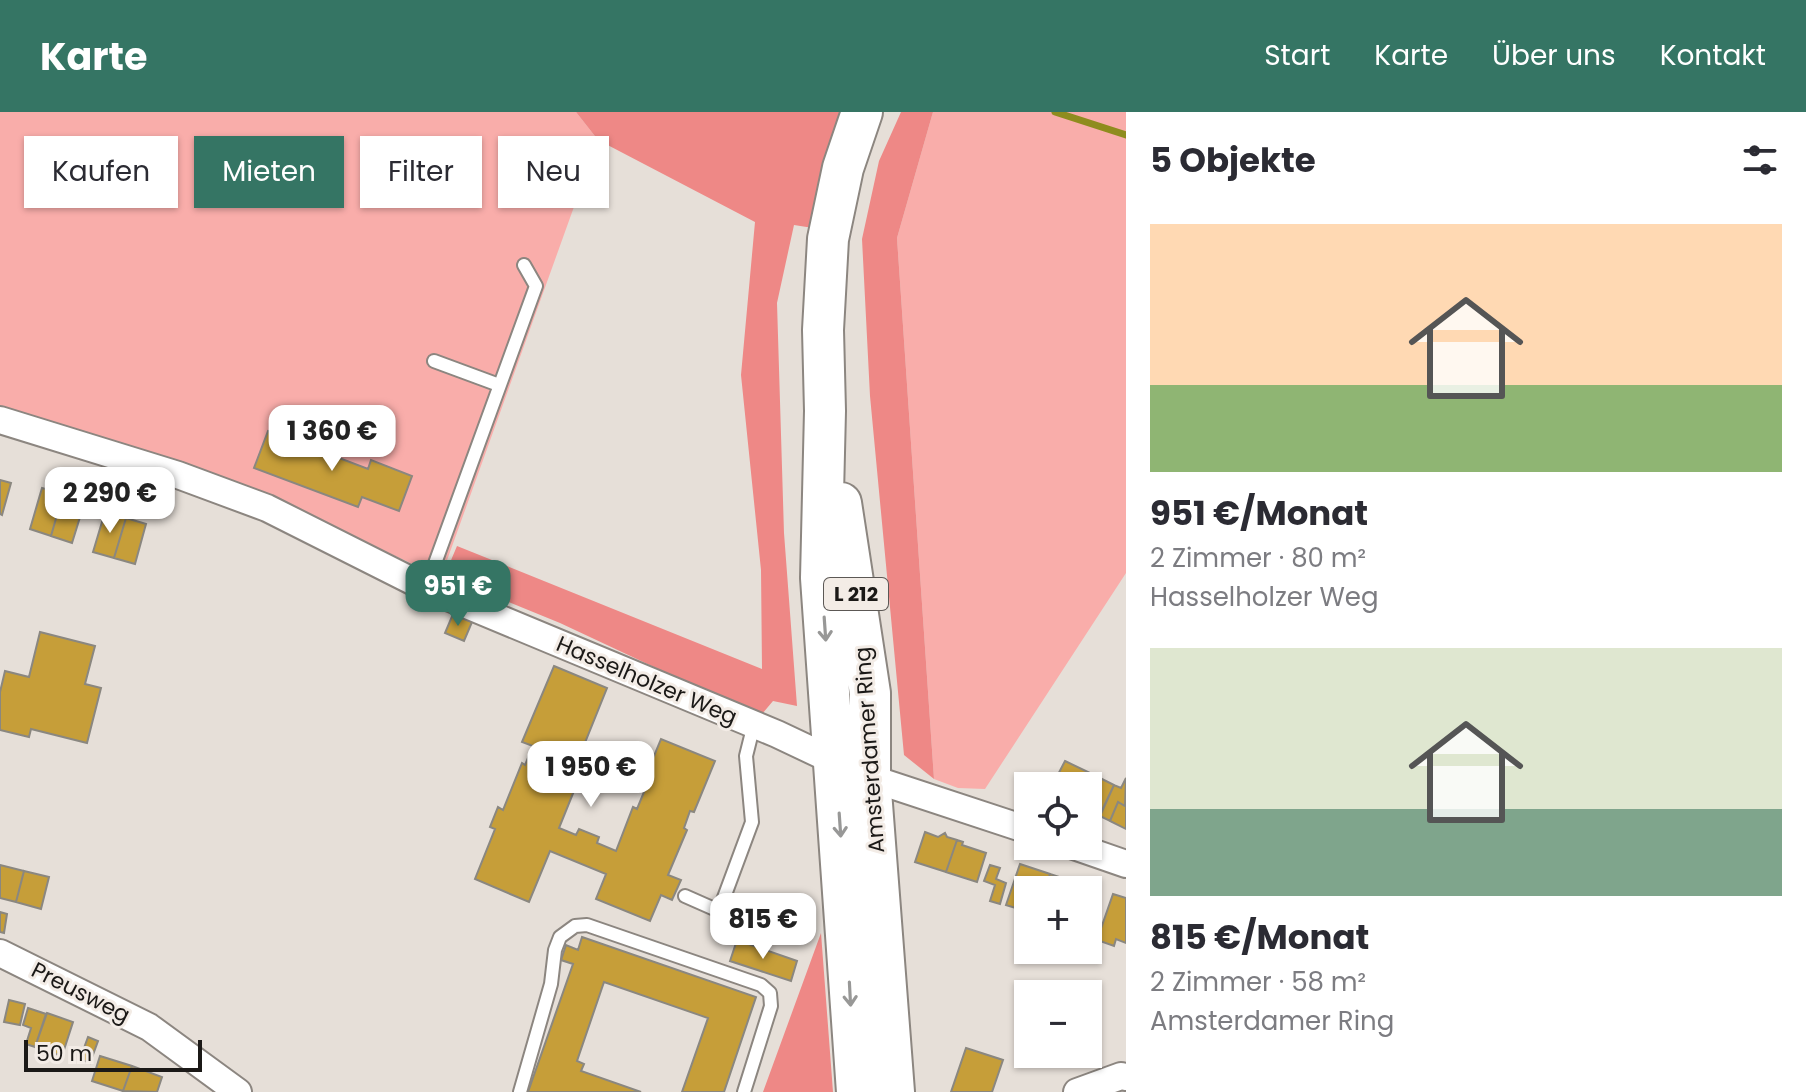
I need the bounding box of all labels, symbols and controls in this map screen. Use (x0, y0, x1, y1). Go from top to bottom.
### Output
text: Karte (40, 30, 147, 83)
text: Start (1264, 36, 1330, 75)
text: Karte (1374, 36, 1448, 75)
text: Über uns (1492, 36, 1616, 75)
text: Kontakt (1660, 36, 1766, 75)
chip: Kaufen (24, 136, 178, 208)
chip: Mieten (194, 136, 344, 208)
chip: Filter (360, 136, 482, 208)
chip: Neu (498, 136, 609, 208)
text: 5 Objekte (1150, 136, 1316, 184)
icon: filters (1738, 138, 1782, 182)
icon: home (1394, 276, 1538, 420)
pin: 1 360 € (258, 405, 406, 473)
text: 1 360 € (287, 413, 377, 449)
pin: 2 290 € (36, 467, 184, 535)
text: 2 290 € (63, 475, 157, 511)
text: 951 €/Monat (1150, 489, 1368, 537)
text: 2 Zimmer · 80 m² (1150, 540, 1366, 576)
pin: 951 € (402, 560, 514, 628)
text: 951 € (424, 568, 492, 604)
road number: L 212 (824, 578, 888, 610)
text: Hasselholzer Weg (1150, 579, 1379, 615)
one-way arrow (818, 615, 833, 642)
street label: Hasselholzer Weg (552, 628, 742, 733)
street label: Amsterdamer Ring (847, 646, 892, 854)
icon: home (1394, 700, 1538, 844)
pin: 1 950 € (517, 741, 665, 809)
text: 1 950 € (545, 749, 637, 785)
map controls (1014, 772, 1102, 1068)
button: locate (1014, 772, 1102, 860)
one-way arrow (833, 811, 848, 838)
button: + (1014, 876, 1102, 964)
pin: 815 € (707, 893, 819, 961)
text: 815 € (728, 901, 798, 937)
text: 815 €/Monat (1150, 913, 1369, 961)
street label: Preusweg (26, 954, 135, 1030)
text: 2 Zimmer · 58 m² (1150, 964, 1366, 1000)
one-way arrow (843, 980, 858, 1007)
button: − (1014, 980, 1102, 1068)
text: Amsterdamer Ring (1150, 1003, 1394, 1039)
scale bar (24, 1036, 202, 1072)
text: 50 m (36, 1038, 92, 1069)

